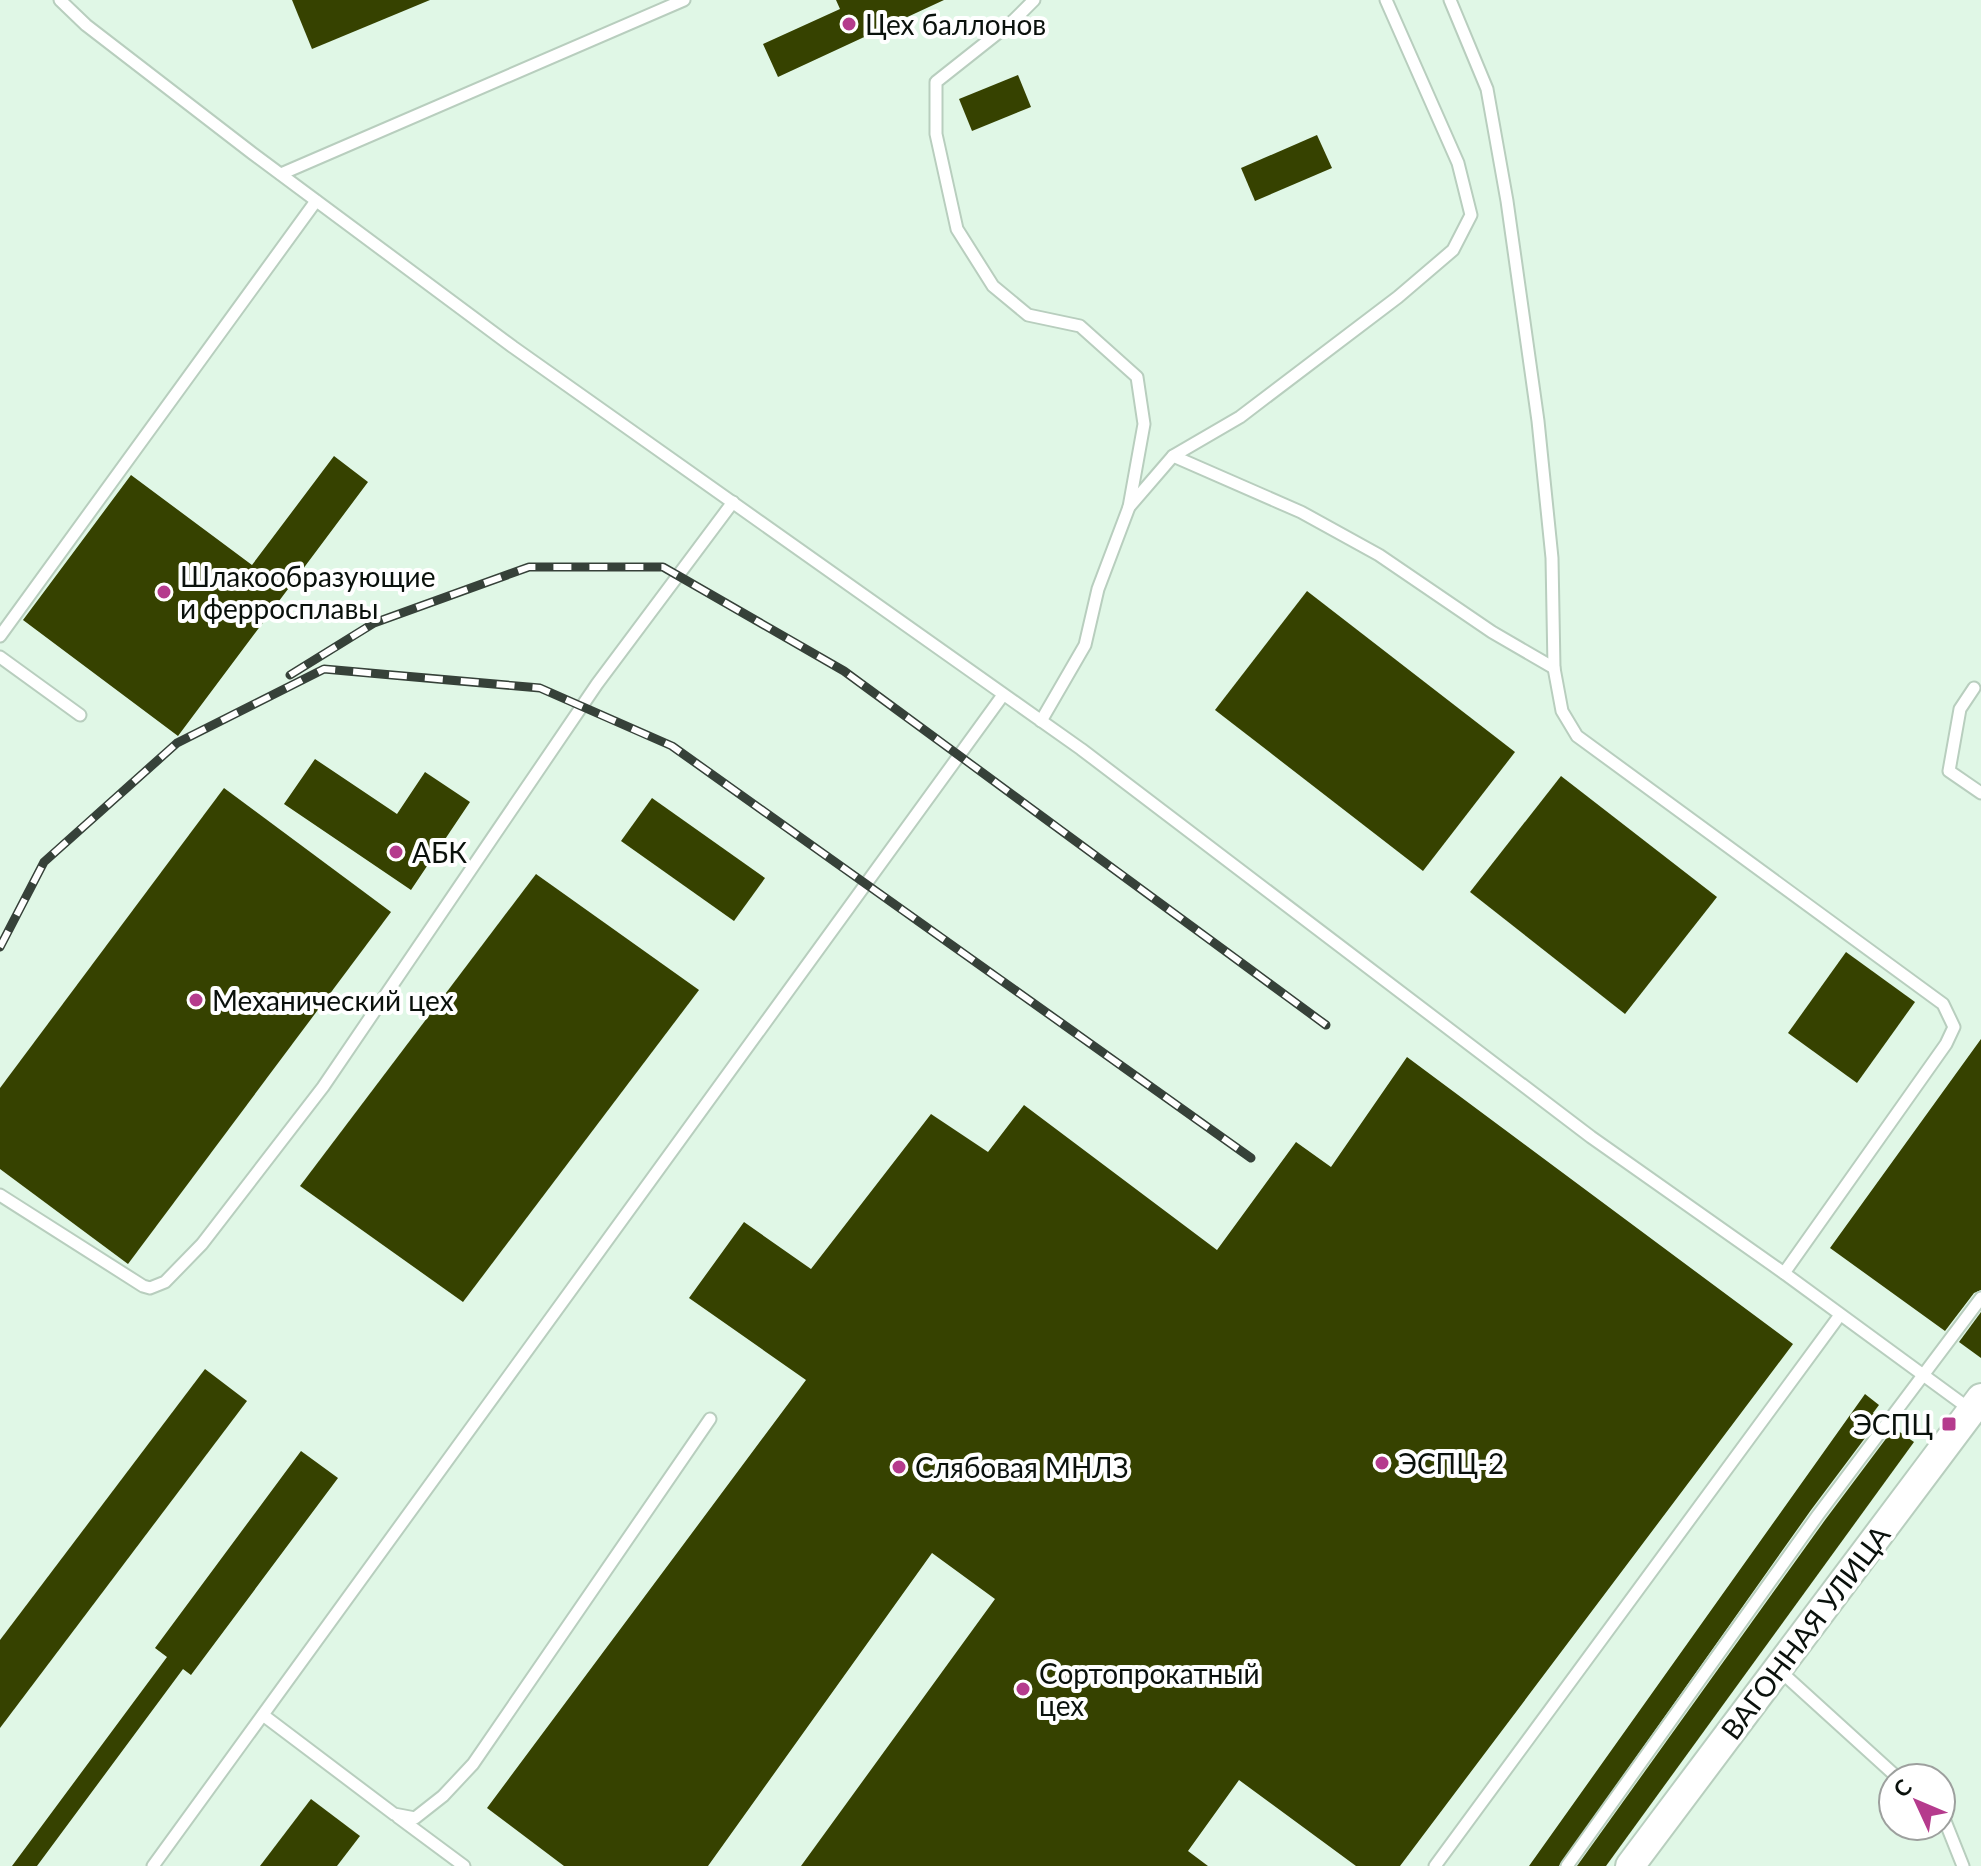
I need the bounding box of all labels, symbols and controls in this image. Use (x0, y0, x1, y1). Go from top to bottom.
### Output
place label: Цех баллонов (865, 7, 1046, 41)
marker: Цех баллонов (840, 15, 858, 33)
place label: Шлакообразующие и ферросплавы (180, 559, 436, 625)
marker: Шлакообразующие и ферросплавы (155, 583, 173, 601)
place label: АБК (412, 835, 467, 869)
marker: АБК (387, 843, 405, 861)
place label: Механический цех (212, 983, 454, 1017)
marker: Механический цех (187, 991, 205, 1009)
place label: ЭСПЦ (1853, 1407, 1933, 1441)
marker: ЭСПЦ (1940, 1415, 1958, 1433)
place label: ЭСПЦ-2 (1398, 1446, 1504, 1480)
place label: Слябовая МНЛЗ (915, 1450, 1129, 1484)
marker: ЭСПЦ-2 (1373, 1454, 1391, 1472)
marker: Слябовая МНЛЗ (890, 1458, 908, 1476)
street label: ВАГОННАЯ УЛИЦА (1713, 1518, 1897, 1746)
place label: Сортопрокатный цех (1039, 1656, 1260, 1722)
marker: Сортопрокатный цех (1014, 1680, 1032, 1698)
north arrow (1877, 1762, 1957, 1842)
text: С (1887, 1773, 1917, 1802)

